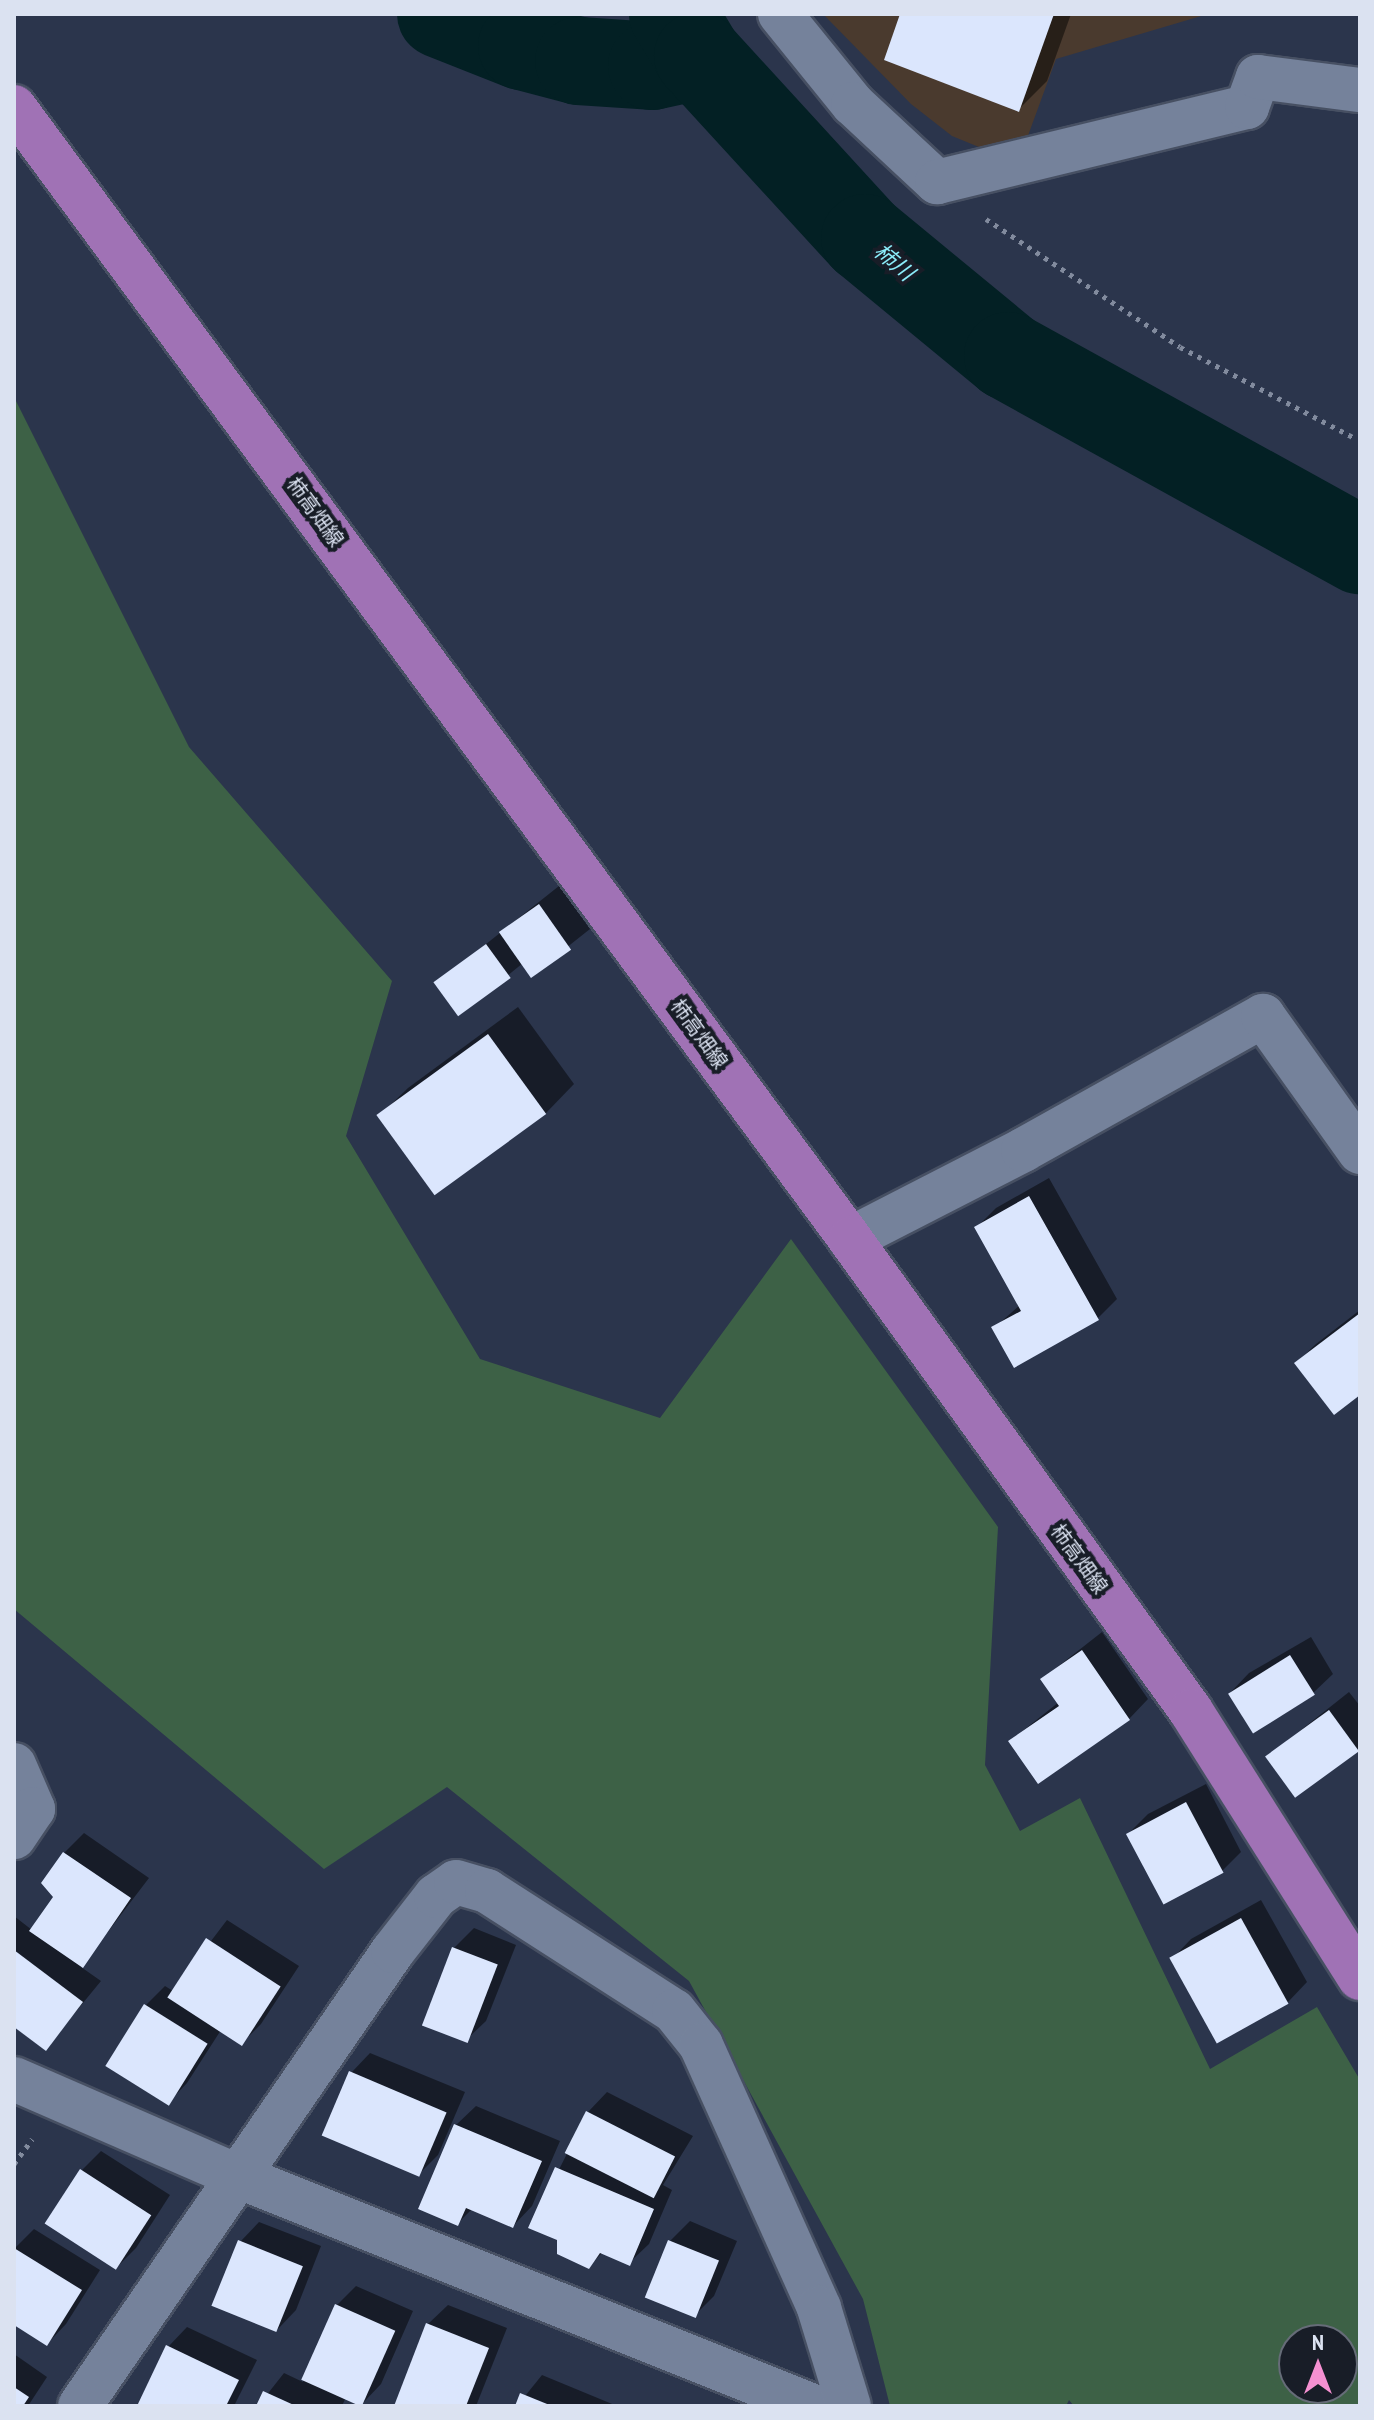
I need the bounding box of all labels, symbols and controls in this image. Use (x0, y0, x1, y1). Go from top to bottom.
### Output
water label: 柿川 (869, 238, 919, 286)
street label: 柿高畑線 (282, 473, 348, 551)
street label: 柿高畑線 (666, 995, 732, 1073)
street label: 柿高畑線 (1046, 1520, 1112, 1598)
north arrow (1278, 2324, 1358, 2404)
text: N (1312, 2328, 1324, 2356)

